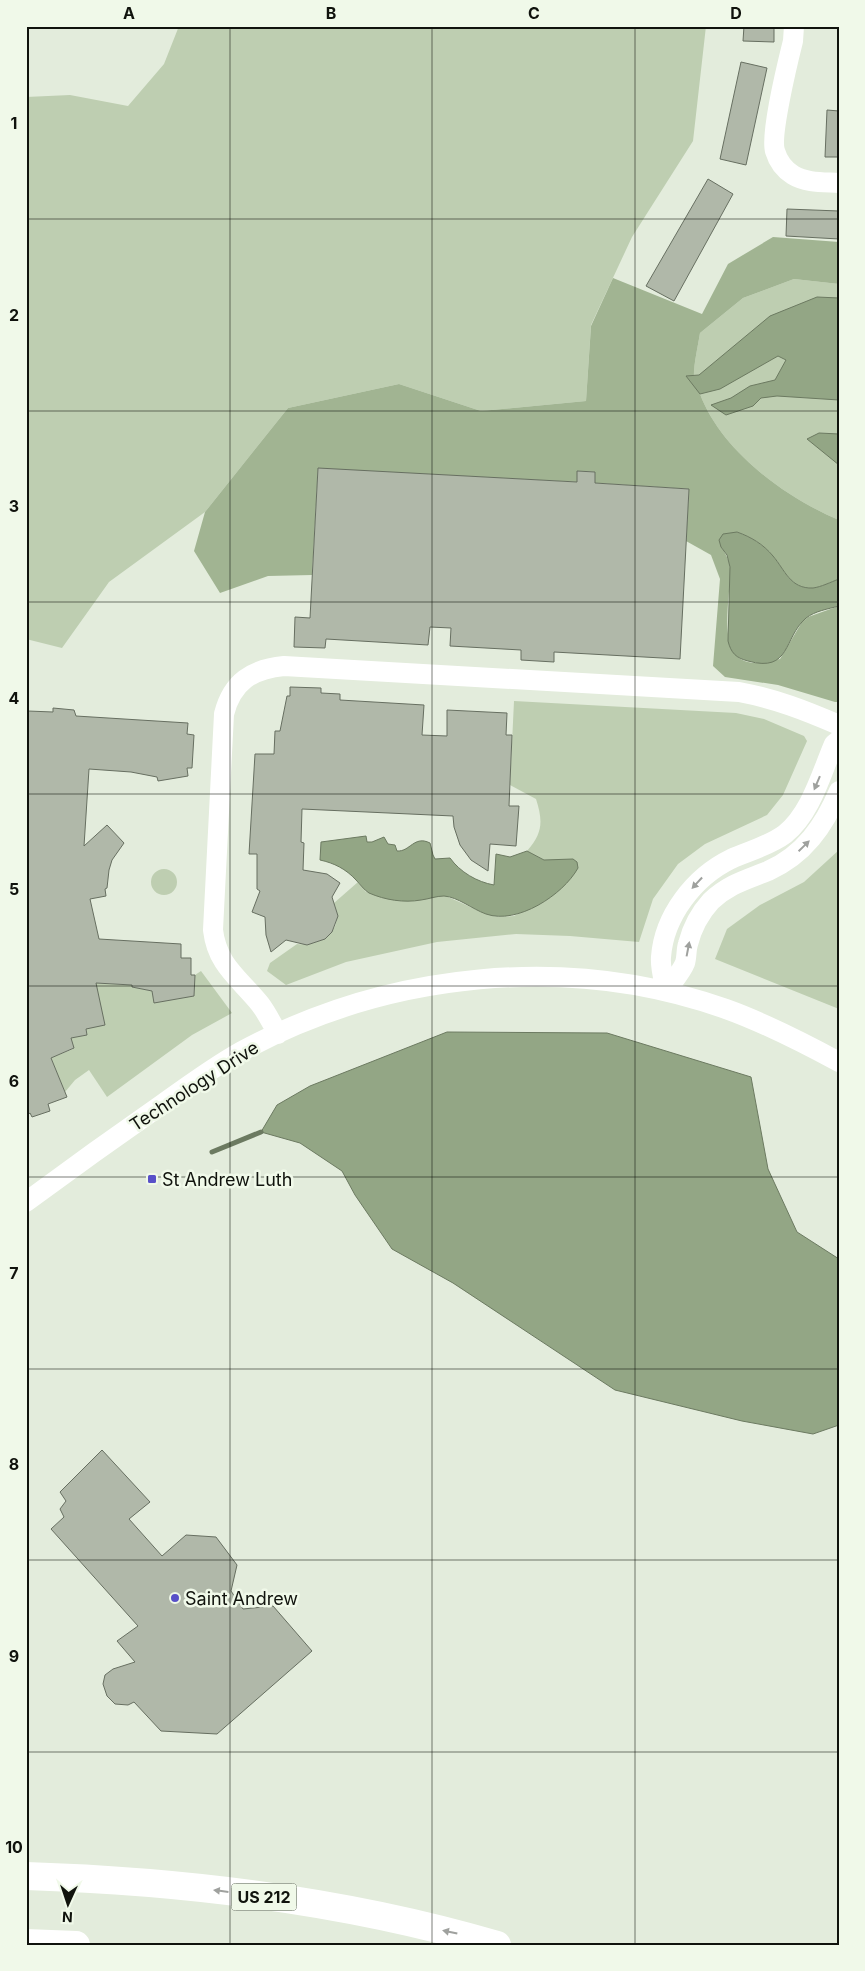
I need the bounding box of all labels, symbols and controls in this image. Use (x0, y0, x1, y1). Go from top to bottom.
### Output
text: A (123, 3, 135, 23)
text: B (326, 3, 336, 23)
text: C (528, 3, 540, 23)
text: D (730, 3, 742, 23)
text: 1 (11, 113, 17, 133)
text: 2 (9, 305, 19, 325)
text: 3 (9, 496, 19, 516)
text: 4 (9, 688, 20, 708)
one-way arrow (813, 776, 821, 790)
one-way arrow (797, 840, 809, 852)
one-way arrow (691, 877, 703, 889)
text: 5 (9, 879, 19, 899)
one-way arrow (684, 940, 692, 956)
street label: Technology Drive (126, 1037, 262, 1135)
text: 6 (9, 1071, 19, 1091)
place label: St Andrew Luth (162, 1169, 292, 1190)
marker: St Andrew Luth (146, 1173, 158, 1185)
text: 7 (9, 1263, 19, 1283)
text: 8 (9, 1454, 19, 1474)
place label: Saint Andrew (185, 1588, 298, 1609)
marker: Saint Andrew (169, 1592, 181, 1604)
text: 9 (9, 1646, 19, 1666)
text: 10 (5, 1837, 23, 1857)
north arrow (42, 1878, 92, 1928)
road number: US 212 (232, 1884, 296, 1910)
one-way arrow (213, 1887, 229, 1895)
text: N (62, 1909, 73, 1926)
one-way arrow (442, 1928, 458, 1936)

